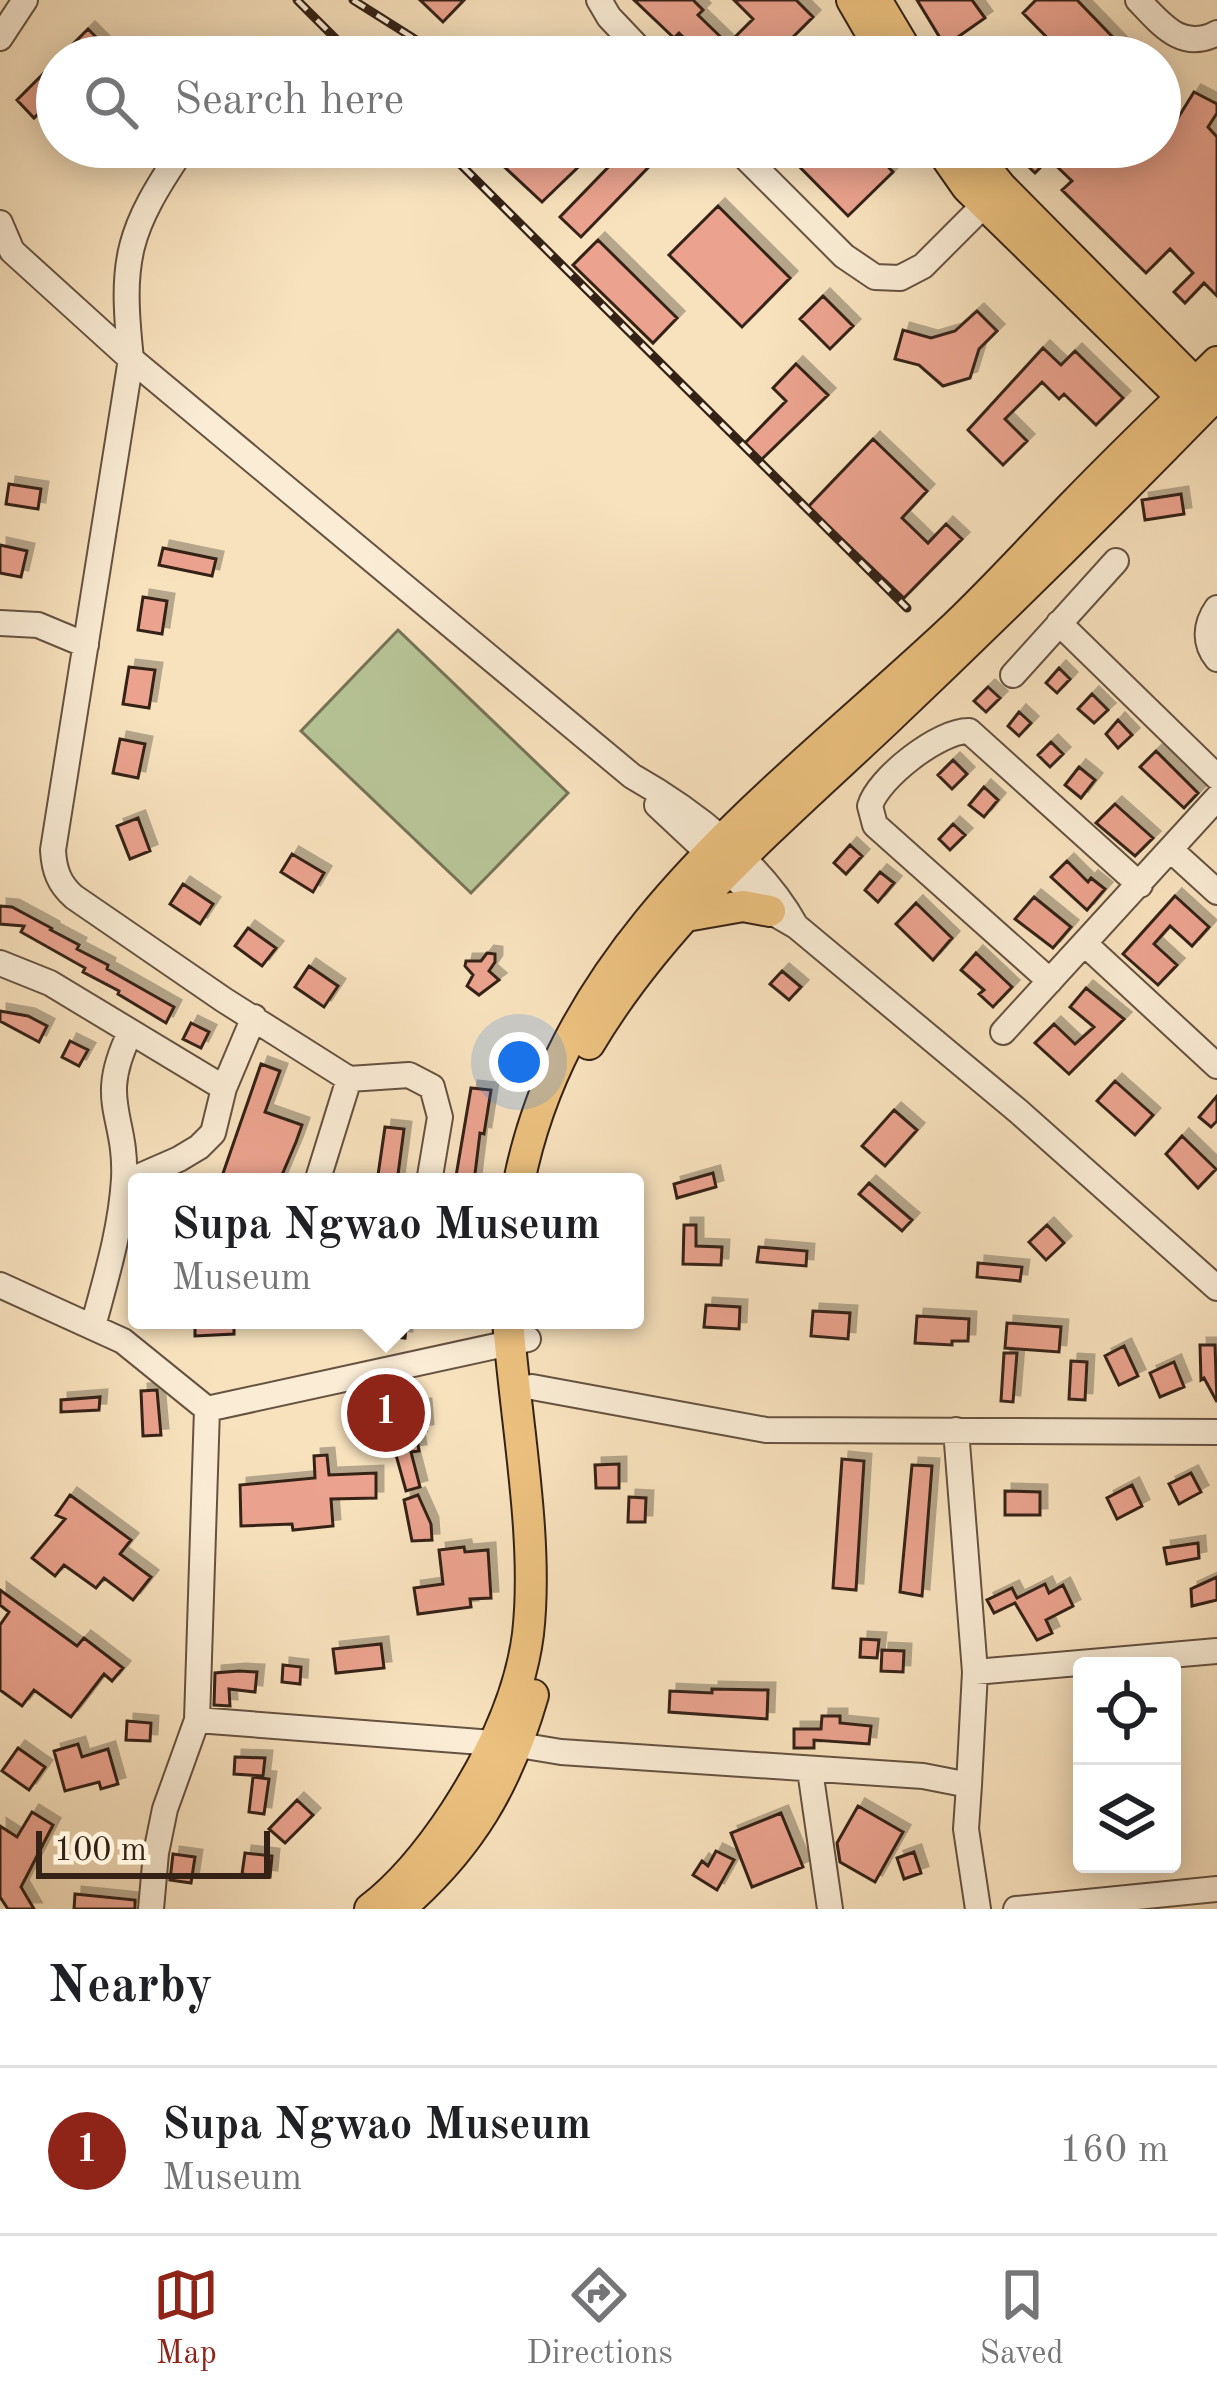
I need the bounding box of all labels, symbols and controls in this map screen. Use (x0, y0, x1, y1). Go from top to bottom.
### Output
search box (36, 36, 1181, 168)
icon: search (78, 69, 144, 135)
text: Search here (174, 79, 404, 124)
your location (489, 1032, 549, 1092)
popup (128, 1173, 644, 1329)
text: Supa Ngwao Museum (171, 1204, 601, 1249)
text: Museum (171, 1259, 312, 1298)
pin: 1 (347, 1368, 425, 1458)
map controls (1073, 1657, 1181, 1873)
button: locate (1073, 1657, 1181, 1765)
button: layers (1073, 1765, 1181, 1873)
scale bar (36, 1825, 270, 1878)
text: 100 m (54, 1835, 147, 1868)
text: Nearby (48, 1962, 213, 2013)
text: Supa Ngwao Museum (162, 2104, 591, 2149)
text: 1 (76, 2131, 98, 2170)
text: 160 m (1059, 2131, 1169, 2170)
text: Museum (162, 2159, 302, 2198)
tab: Map (153, 2262, 219, 2375)
tab: Directions (526, 2262, 673, 2375)
tab: Saved (980, 2262, 1064, 2375)

